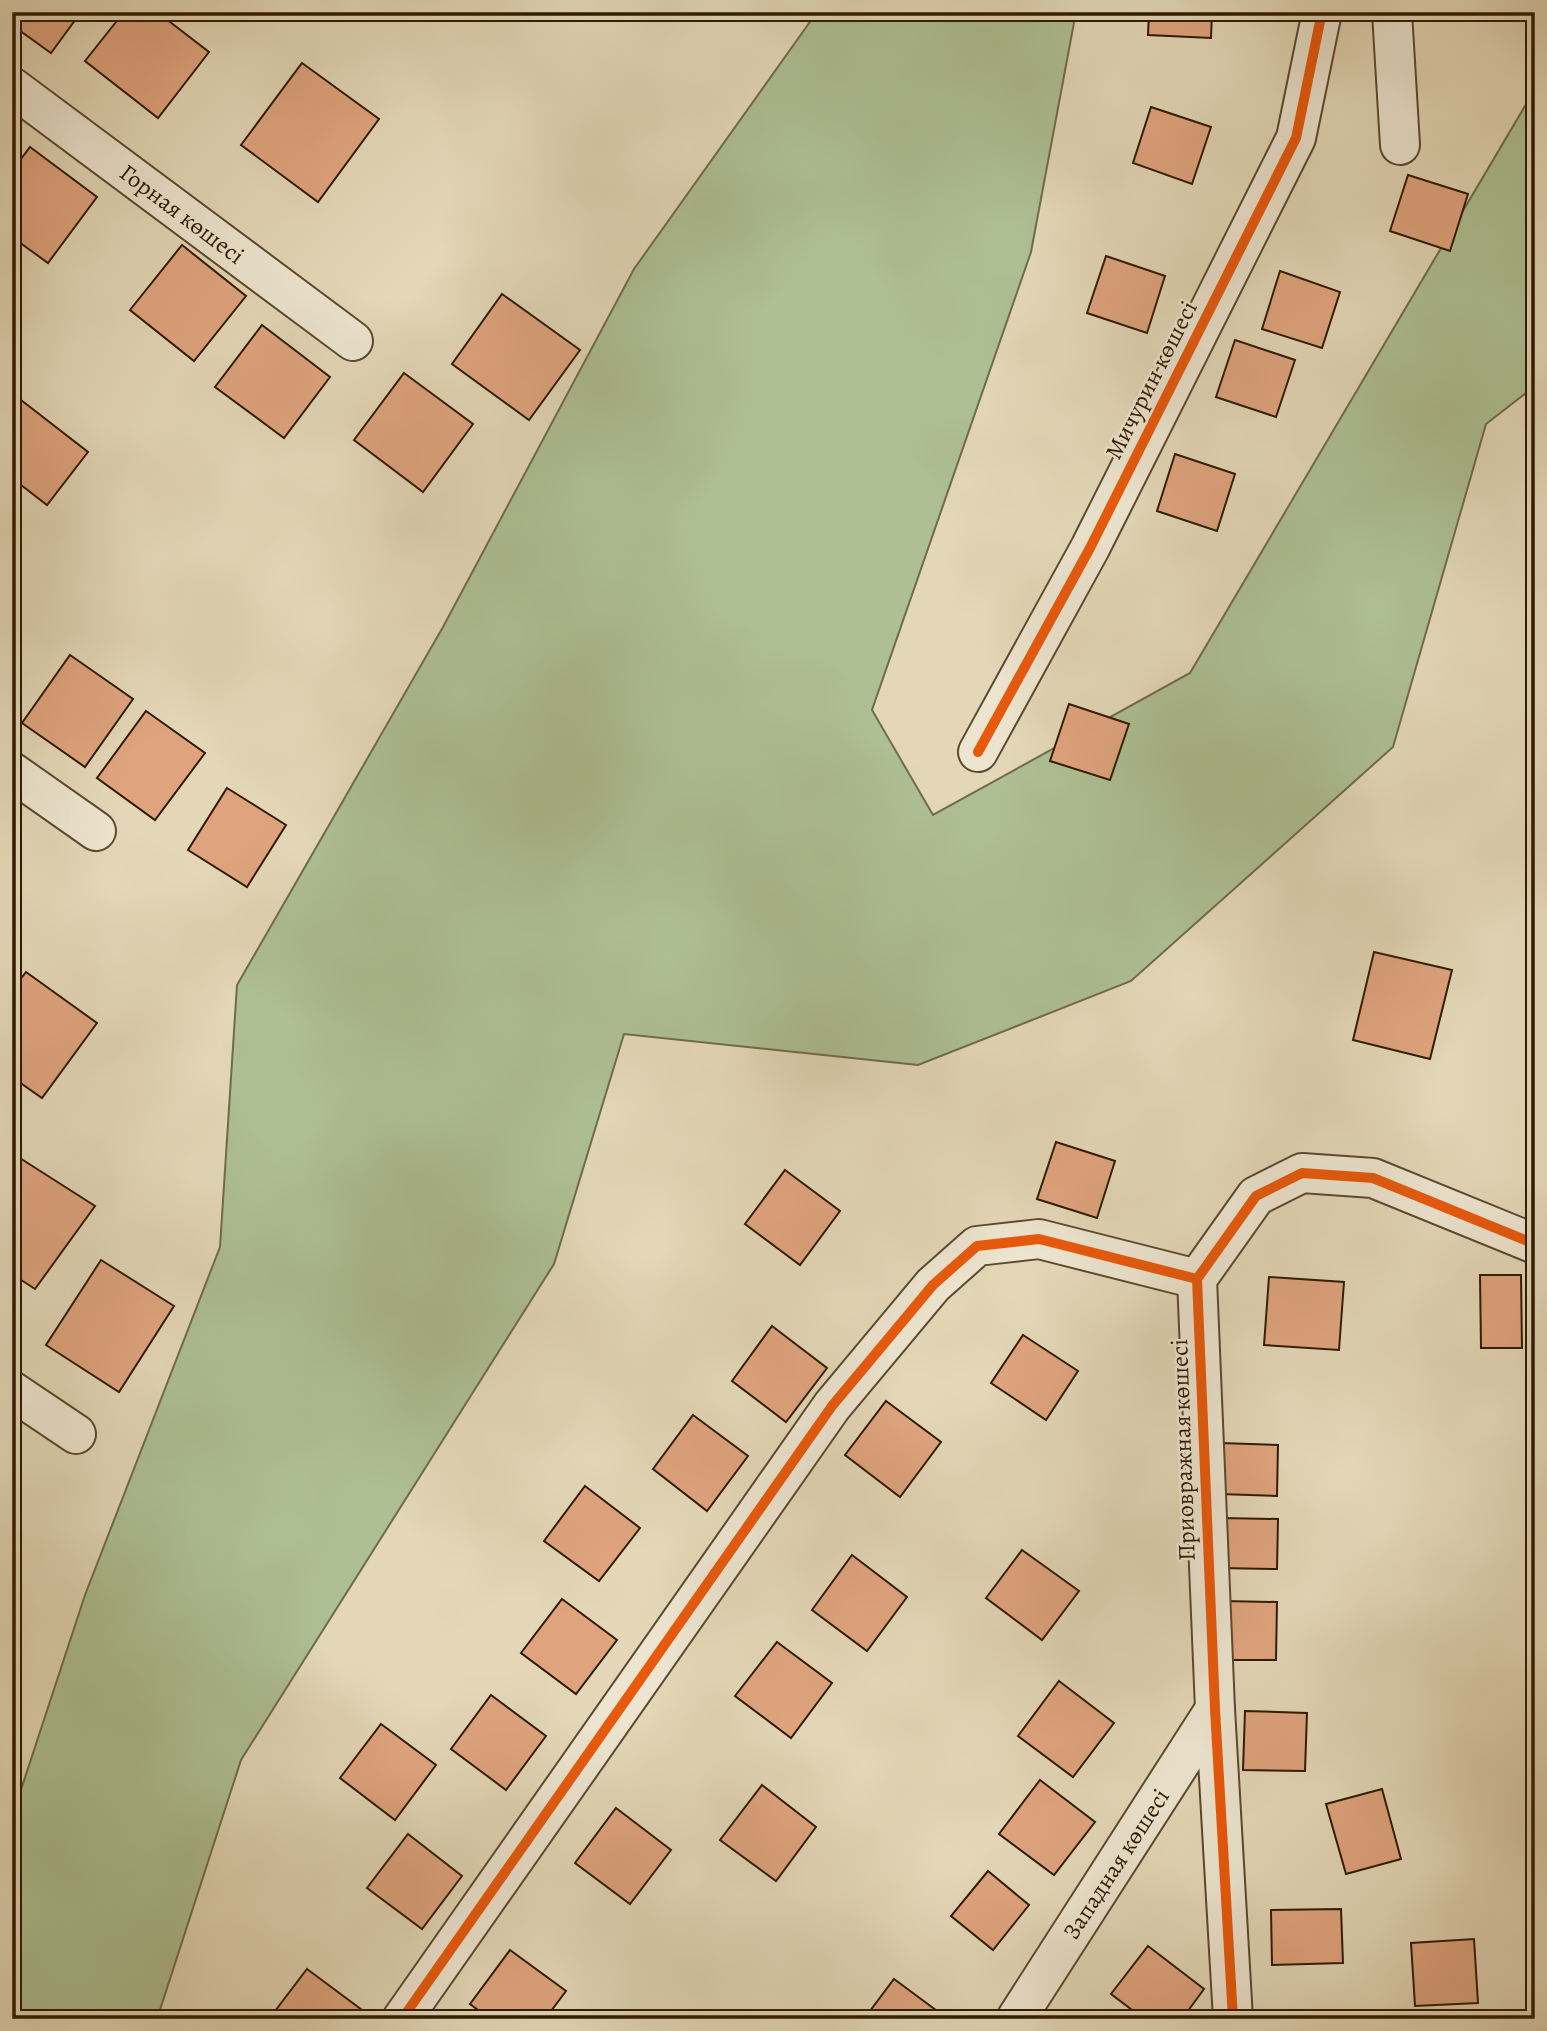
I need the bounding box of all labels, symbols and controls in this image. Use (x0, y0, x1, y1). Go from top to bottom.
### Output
street label: Горная көшесі (113, 157, 251, 271)
street label: Мичурин көшесі (1097, 295, 1205, 465)
street label: Приовражная көшесі (1163, 1338, 1203, 1562)
street label: Западная көшесі (1055, 1783, 1177, 1945)

